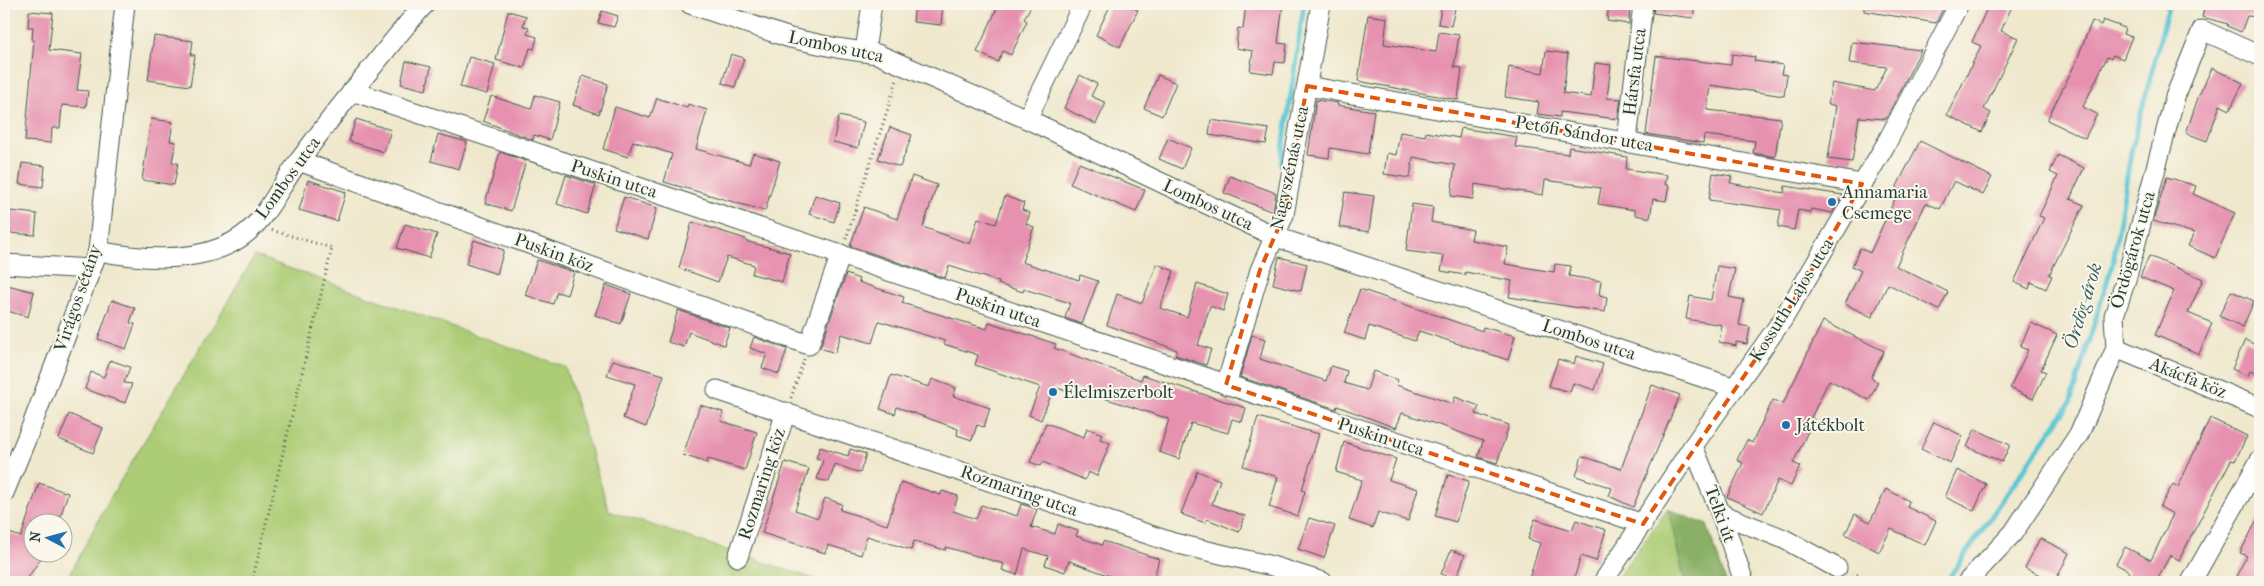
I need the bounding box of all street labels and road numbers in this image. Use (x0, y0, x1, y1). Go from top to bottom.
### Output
street label: Hársfa utca (1619, 26, 1651, 117)
street label: Lombos utca (786, 27, 886, 67)
street label: Nagyszénás utca (1267, 103, 1314, 232)
street label: Petőfi Sándor utca (1513, 112, 1655, 157)
street label: Lombos utca (251, 132, 325, 223)
street label: Puskin utca (568, 155, 660, 203)
street label: Lombos utca (1160, 175, 1257, 235)
street label: Ördögárok utca (2105, 188, 2160, 311)
street label: Puskin köz (512, 229, 596, 277)
street label: Kossuth Lajos utca (1745, 234, 1839, 366)
street label: Virágos sétány (50, 240, 107, 355)
street label: Puskin utca (952, 284, 1044, 333)
street label: Lombos utca (1540, 315, 1639, 365)
street label: Akácfa köz (2145, 353, 2230, 403)
street label: Puskin utca (1335, 413, 1427, 461)
street label: Rozmaring köz (734, 426, 790, 542)
street label: Rozmaring utca (957, 461, 1081, 521)
street label: Telki út (1700, 482, 1740, 546)

